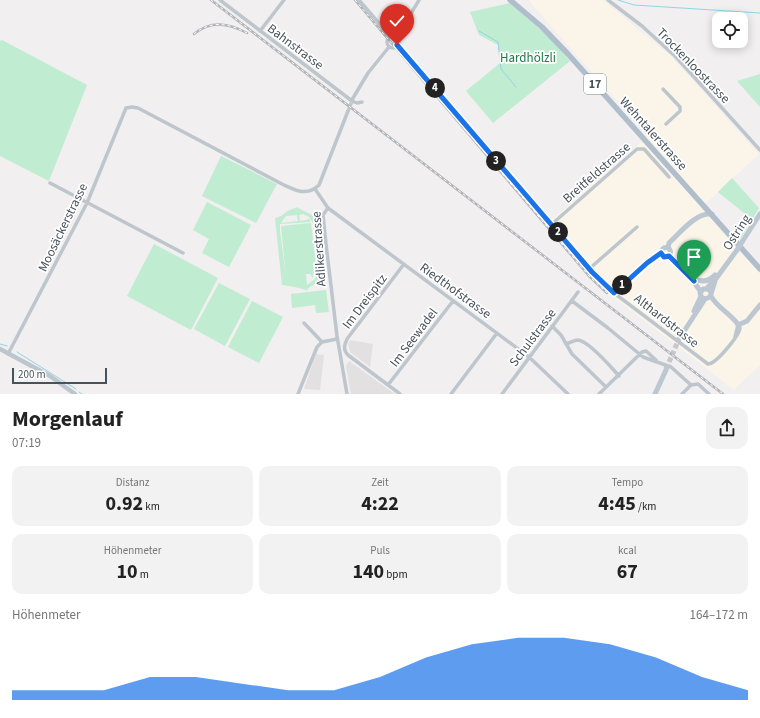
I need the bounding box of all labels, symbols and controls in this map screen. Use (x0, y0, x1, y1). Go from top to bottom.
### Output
pin (380, 4, 414, 45)
icon: check (386, 10, 408, 32)
map controls (712, 12, 748, 48)
button: locate (712, 12, 748, 48)
street label: Bahnstrasse (264, 20, 327, 74)
street label: Trockenloostrasse (653, 24, 734, 107)
park label: Hardhölzli (500, 49, 556, 67)
road number: 17 (584, 74, 606, 94)
pin: 4 (425, 78, 445, 98)
text: 4 (432, 80, 438, 95)
street label: Wehntalerstrasse (615, 93, 691, 174)
street label: Breitfeldstrasse (559, 138, 634, 207)
pin: 3 (486, 151, 506, 171)
text: 3 (493, 153, 499, 168)
street label: Moosäckerstrasse (34, 180, 92, 275)
street label: Adlikerstrasse (307, 211, 331, 287)
street label: Ostring (719, 211, 755, 254)
pin: 2 (548, 222, 568, 242)
text: 2 (555, 224, 561, 239)
pin (677, 240, 711, 281)
icon: arrive (683, 246, 705, 268)
street label: Riedthofstrasse (416, 259, 495, 323)
street label: Im Dreispitz (338, 270, 392, 333)
pin: 1 (612, 275, 632, 295)
text: 1 (619, 277, 625, 292)
street label: Althardstrasse (630, 290, 703, 352)
street label: Im Seewadel (386, 304, 442, 371)
street label: Schulstrasse (505, 305, 560, 370)
scale bar (12, 366, 107, 385)
text: 200 m (18, 367, 46, 382)
text: Morgenlauf (12, 403, 123, 435)
button: share (706, 407, 748, 449)
text: 07:19 (12, 434, 41, 452)
text: Distanz (116, 475, 149, 490)
text: Zeit (371, 475, 389, 490)
text: Tempo (611, 475, 643, 490)
text: 0.92 (105, 490, 143, 518)
text: 4:22 (361, 490, 399, 518)
text: 4:45 (598, 490, 636, 518)
text: km (143, 499, 160, 514)
text: /km (636, 499, 656, 514)
text: Höhenmeter (104, 543, 162, 558)
text: Puls (370, 543, 390, 558)
text: kcal (618, 543, 637, 558)
text: 10 (116, 558, 138, 586)
text: 140 (352, 558, 384, 586)
text: 67 (617, 558, 638, 586)
text: m (138, 567, 149, 582)
text: bpm (384, 567, 408, 582)
text: Höhenmeter (12, 606, 80, 624)
text: 164–172 m (690, 606, 748, 624)

